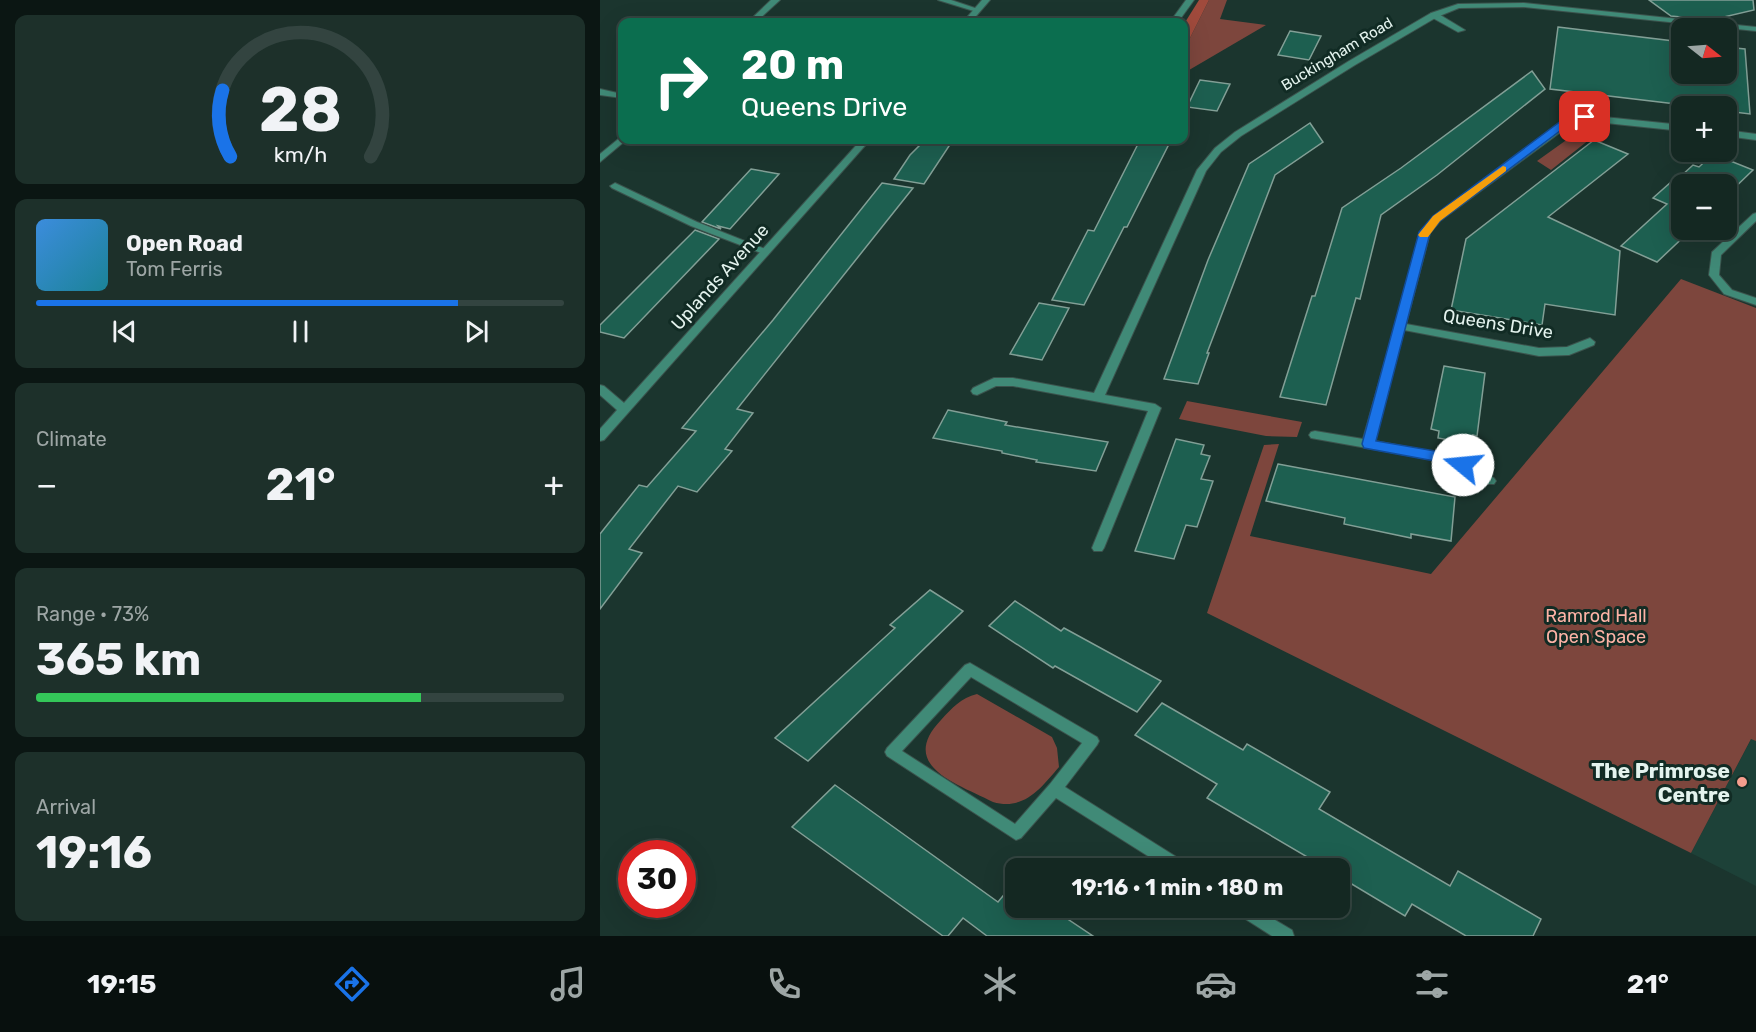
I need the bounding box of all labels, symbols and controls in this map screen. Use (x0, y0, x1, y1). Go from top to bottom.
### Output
street label: Buckingham Road (1278, 14, 1396, 94)
north arrow (1671, 18, 1737, 84)
map controls (1671, 18, 1737, 240)
text: 20 m (741, 40, 844, 90)
icon: right (642, 42, 720, 120)
text: 28 (259, 73, 341, 147)
text: Queens Drive (741, 91, 908, 123)
pin (1559, 91, 1610, 142)
button: + (1671, 96, 1737, 162)
icon: arrive (1568, 100, 1601, 133)
text: km/h (273, 142, 327, 167)
button: − (1671, 174, 1737, 240)
street label: Uplands Avenue (667, 219, 773, 335)
text: Open Road (126, 230, 243, 257)
text: Tom Ferris (126, 257, 223, 281)
street label: Queens Drive (1441, 304, 1555, 344)
icon: previous (108, 315, 141, 348)
icon: pause (284, 315, 317, 348)
icon: next (460, 315, 493, 348)
text: Climate (36, 427, 107, 451)
position arrow (1431, 433, 1495, 497)
text: 21° (265, 458, 336, 511)
text: − (36, 465, 57, 504)
text: + (543, 465, 564, 504)
text: Range · 73% (36, 602, 149, 626)
park label: Ramrod Hall Open Space (1545, 605, 1647, 648)
text: 365 km (36, 633, 201, 686)
place label: The Primrose Centre (1591, 758, 1730, 807)
marker: The Primrose Centre (1735, 775, 1749, 789)
text: Arrival (36, 795, 96, 819)
text: 19:16 (36, 826, 152, 879)
speed limit sign: 30 (618, 840, 696, 918)
text: 19:16 · 1 min · 180 m (1072, 874, 1283, 901)
icon: directions (331, 963, 373, 1005)
icon: music (547, 963, 589, 1005)
icon: phone (763, 963, 805, 1005)
icon: climate (979, 963, 1021, 1005)
icon: car (1195, 963, 1237, 1005)
icon: filters (1411, 963, 1453, 1005)
text: 19:15 (87, 968, 157, 1000)
text: 21° (1627, 968, 1669, 1000)

